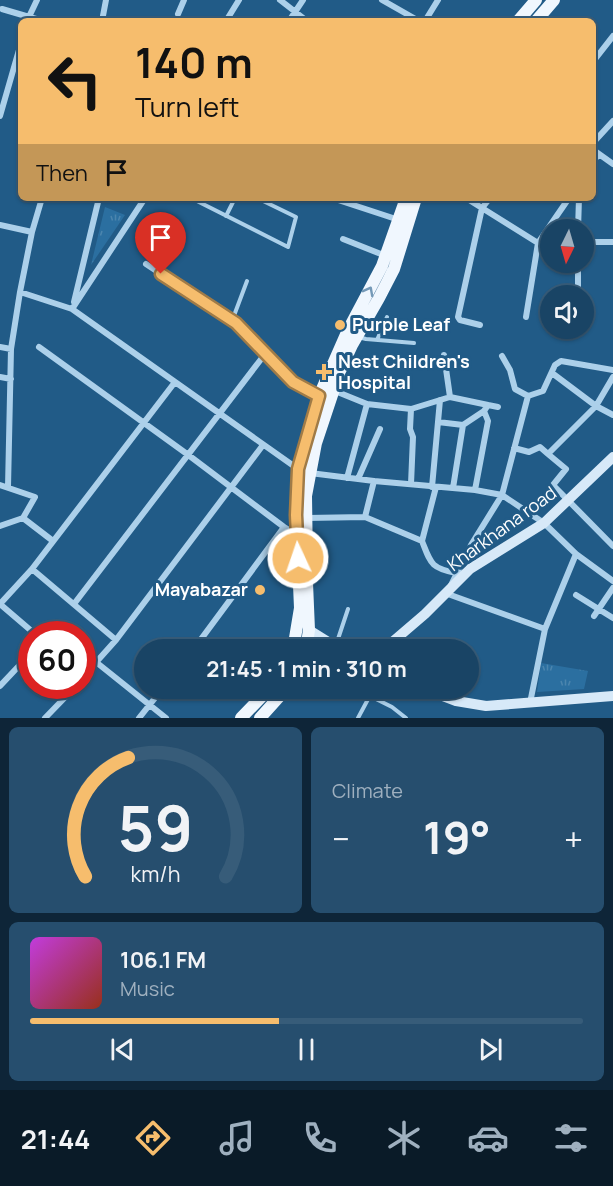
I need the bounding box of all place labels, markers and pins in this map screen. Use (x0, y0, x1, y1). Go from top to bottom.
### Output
pin (135, 212, 186, 274)
place label: Purple Leaf (352, 312, 450, 336)
marker: Purple Leaf (333, 318, 347, 332)
place label: Nest Children's Hospital (338, 349, 470, 394)
marker: Nest Children's Hospital (315, 363, 333, 381)
place label: Mayabazar (155, 577, 248, 601)
marker: Mayabazar (253, 583, 267, 597)

